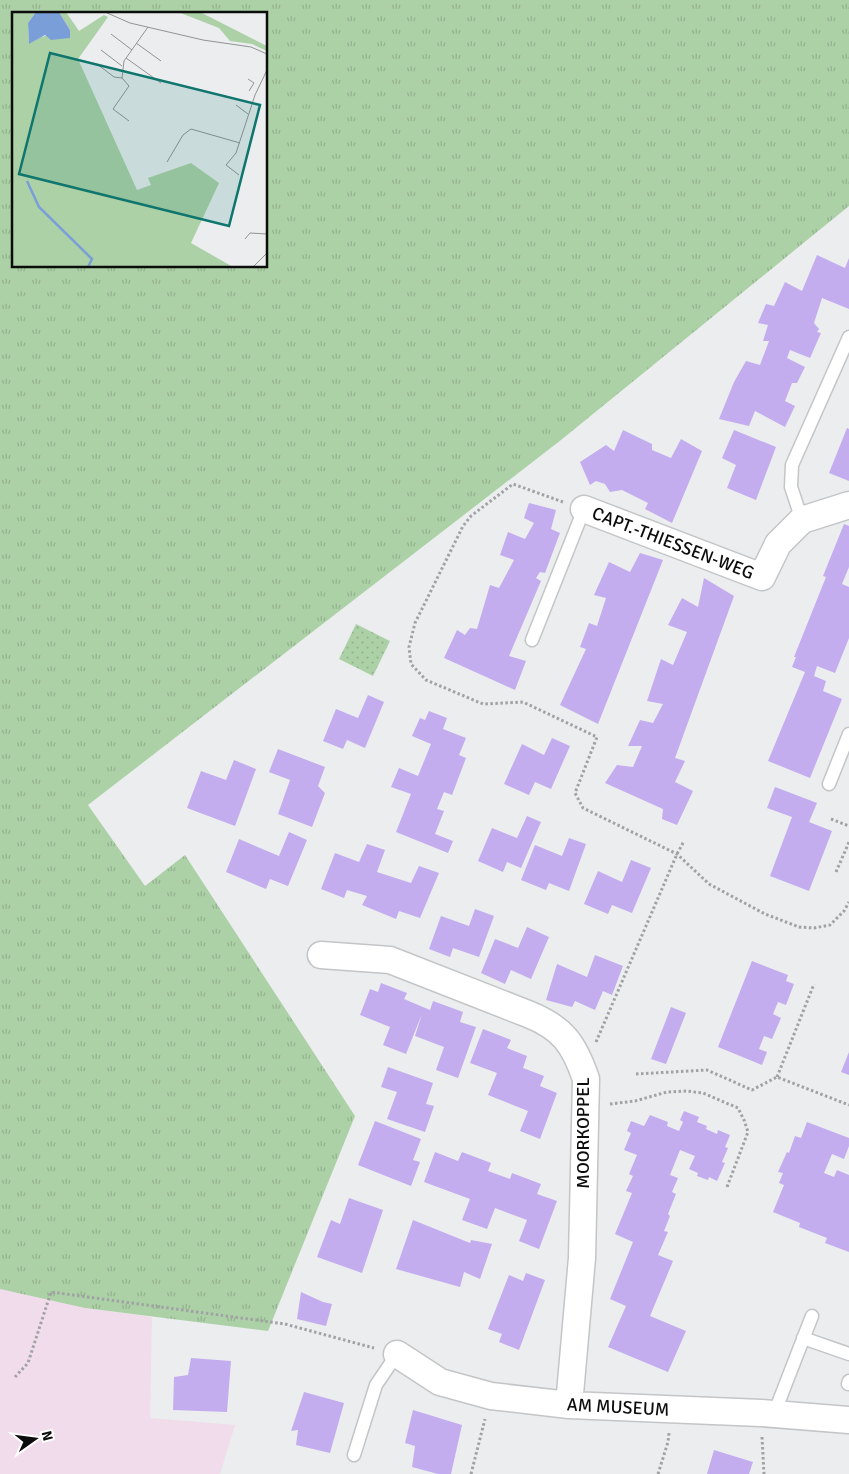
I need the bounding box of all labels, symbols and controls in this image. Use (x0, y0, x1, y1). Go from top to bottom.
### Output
inset map (12, 12, 268, 268)
street label: CAPT.-THIESSEN-WEG (589, 502, 757, 584)
street label: MOORKOPPEL (572, 1077, 594, 1189)
street label: AM MUSEUM (566, 1393, 670, 1421)
north arrow (10, 1414, 60, 1464)
text: N (38, 1429, 57, 1443)

